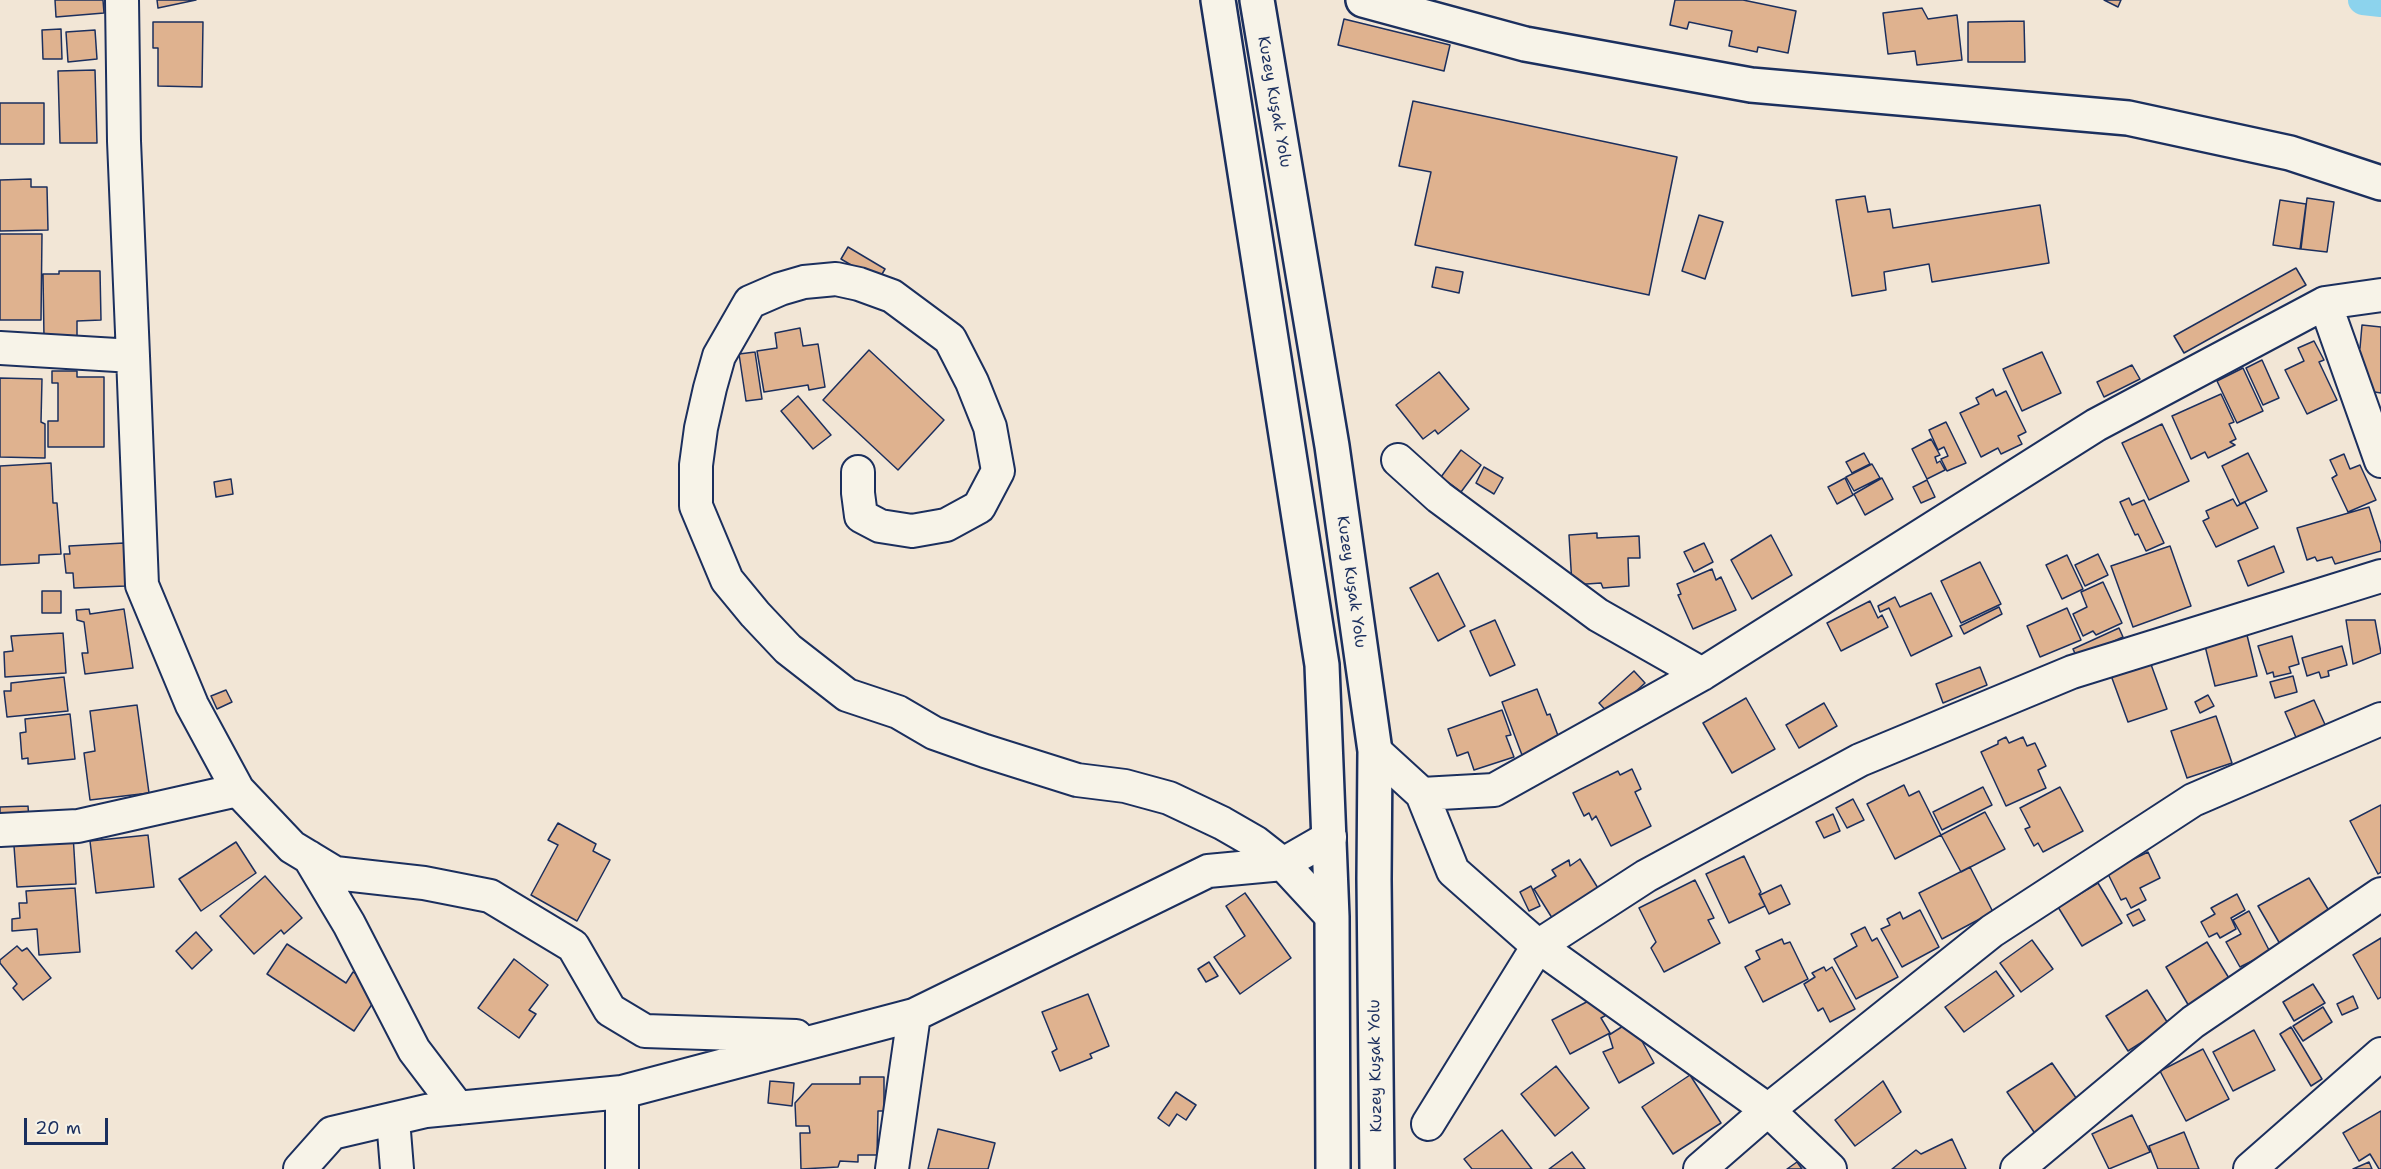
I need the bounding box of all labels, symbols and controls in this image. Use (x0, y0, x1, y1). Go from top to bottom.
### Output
street label: Kuzey Kuşak Yolu (1253, 35, 1295, 169)
street label: Kuzey Kuşak Yolu (1332, 515, 1370, 649)
street label: Kuzey Kuşak Yolu (1365, 999, 1387, 1133)
scale bar (27, 1106, 111, 1144)
text: 20 m (35, 1116, 81, 1140)

